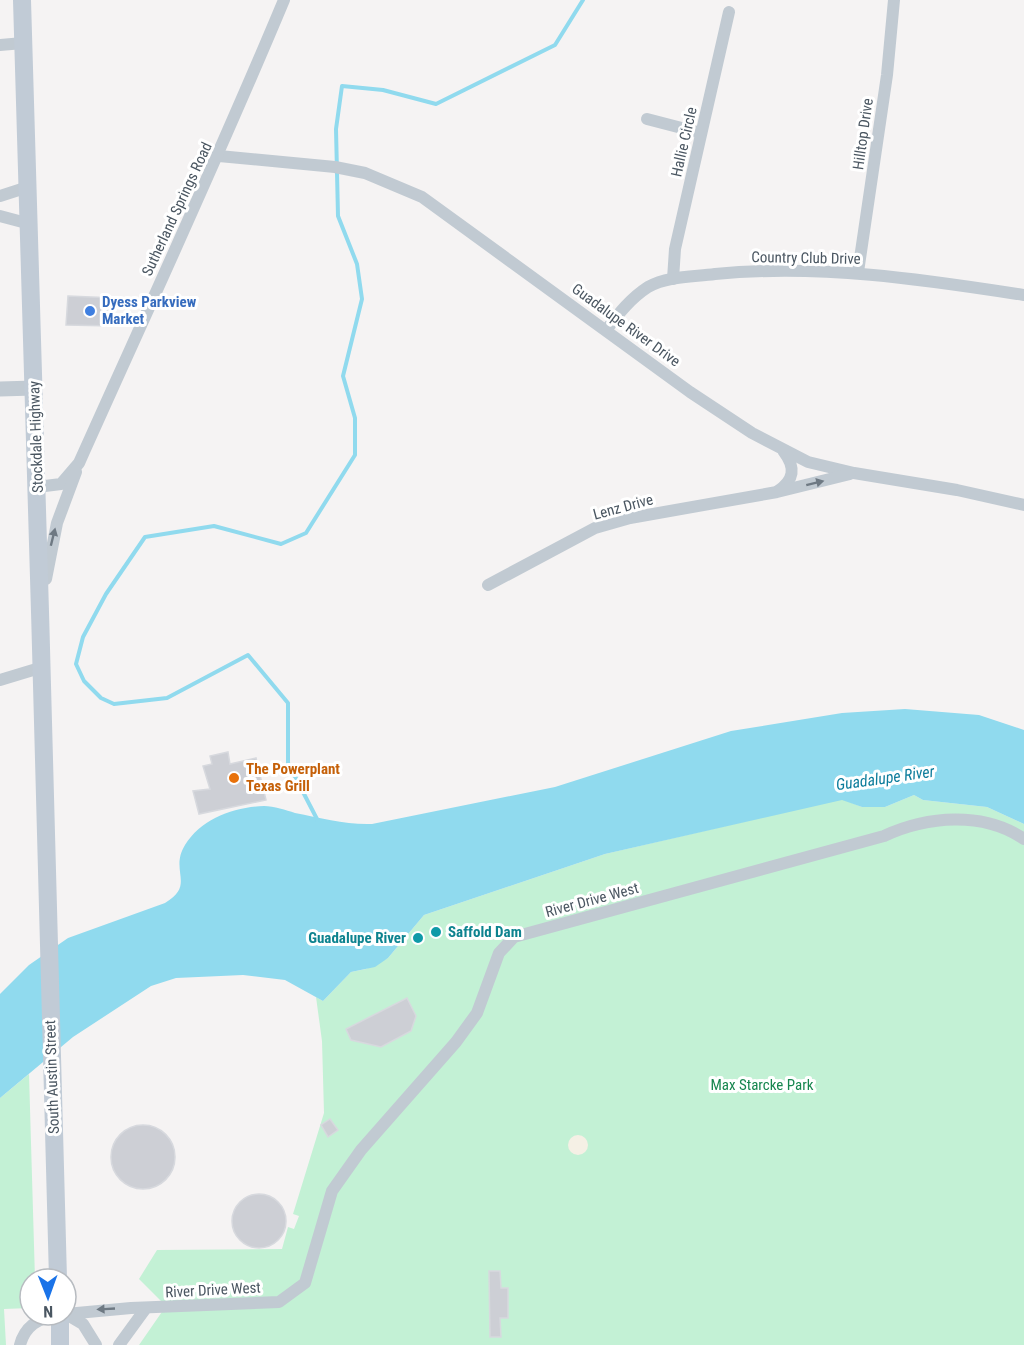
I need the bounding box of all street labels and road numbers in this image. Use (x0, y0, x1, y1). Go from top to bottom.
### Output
street label: Hilltop Drive (849, 97, 877, 171)
street label: Hallie Circle (667, 105, 701, 179)
street label: Sutherland Springs Road (138, 139, 216, 279)
street label: Country Club Drive (751, 248, 861, 268)
street label: Guadalupe River Drive (568, 280, 684, 370)
street label: Stockdale Highway (25, 381, 47, 493)
street label: Lenz Drive (591, 490, 655, 524)
street label: River Drive West (543, 879, 641, 921)
street label: South Austin Street (41, 1020, 63, 1134)
street label: River Drive West (165, 1279, 261, 1301)

